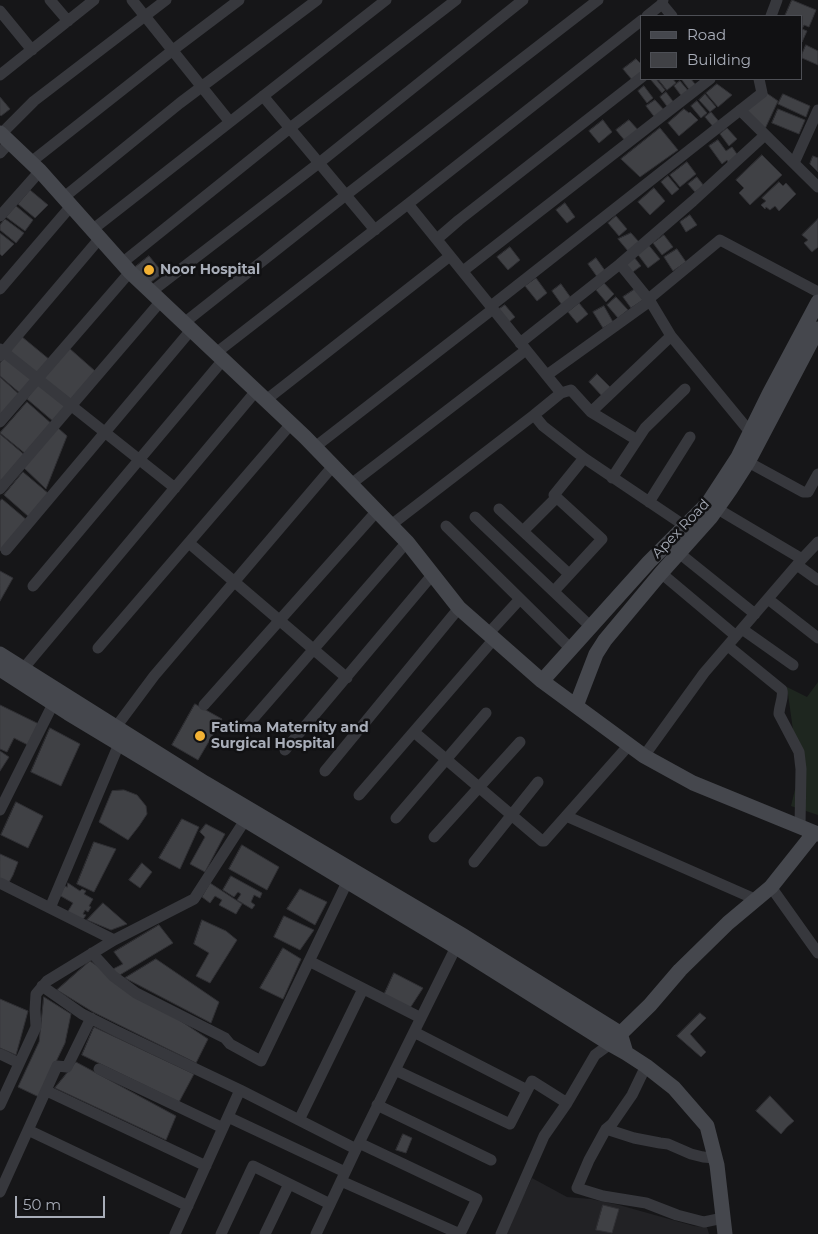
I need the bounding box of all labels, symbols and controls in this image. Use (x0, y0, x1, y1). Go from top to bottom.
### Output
legend (640, 15, 803, 80)
text: Road (687, 25, 726, 44)
text: Building (687, 50, 751, 69)
place label: Noor Hospital (160, 262, 260, 278)
marker: Noor Hospital (142, 263, 156, 277)
street label: Apex Road (649, 496, 713, 562)
place label: Fatima Maternity and Surgical Hospital (211, 720, 369, 752)
marker: Fatima Maternity and Surgical Hospital (193, 729, 207, 743)
scale bar (18, 1186, 108, 1218)
text: 50 m (23, 1195, 61, 1214)

